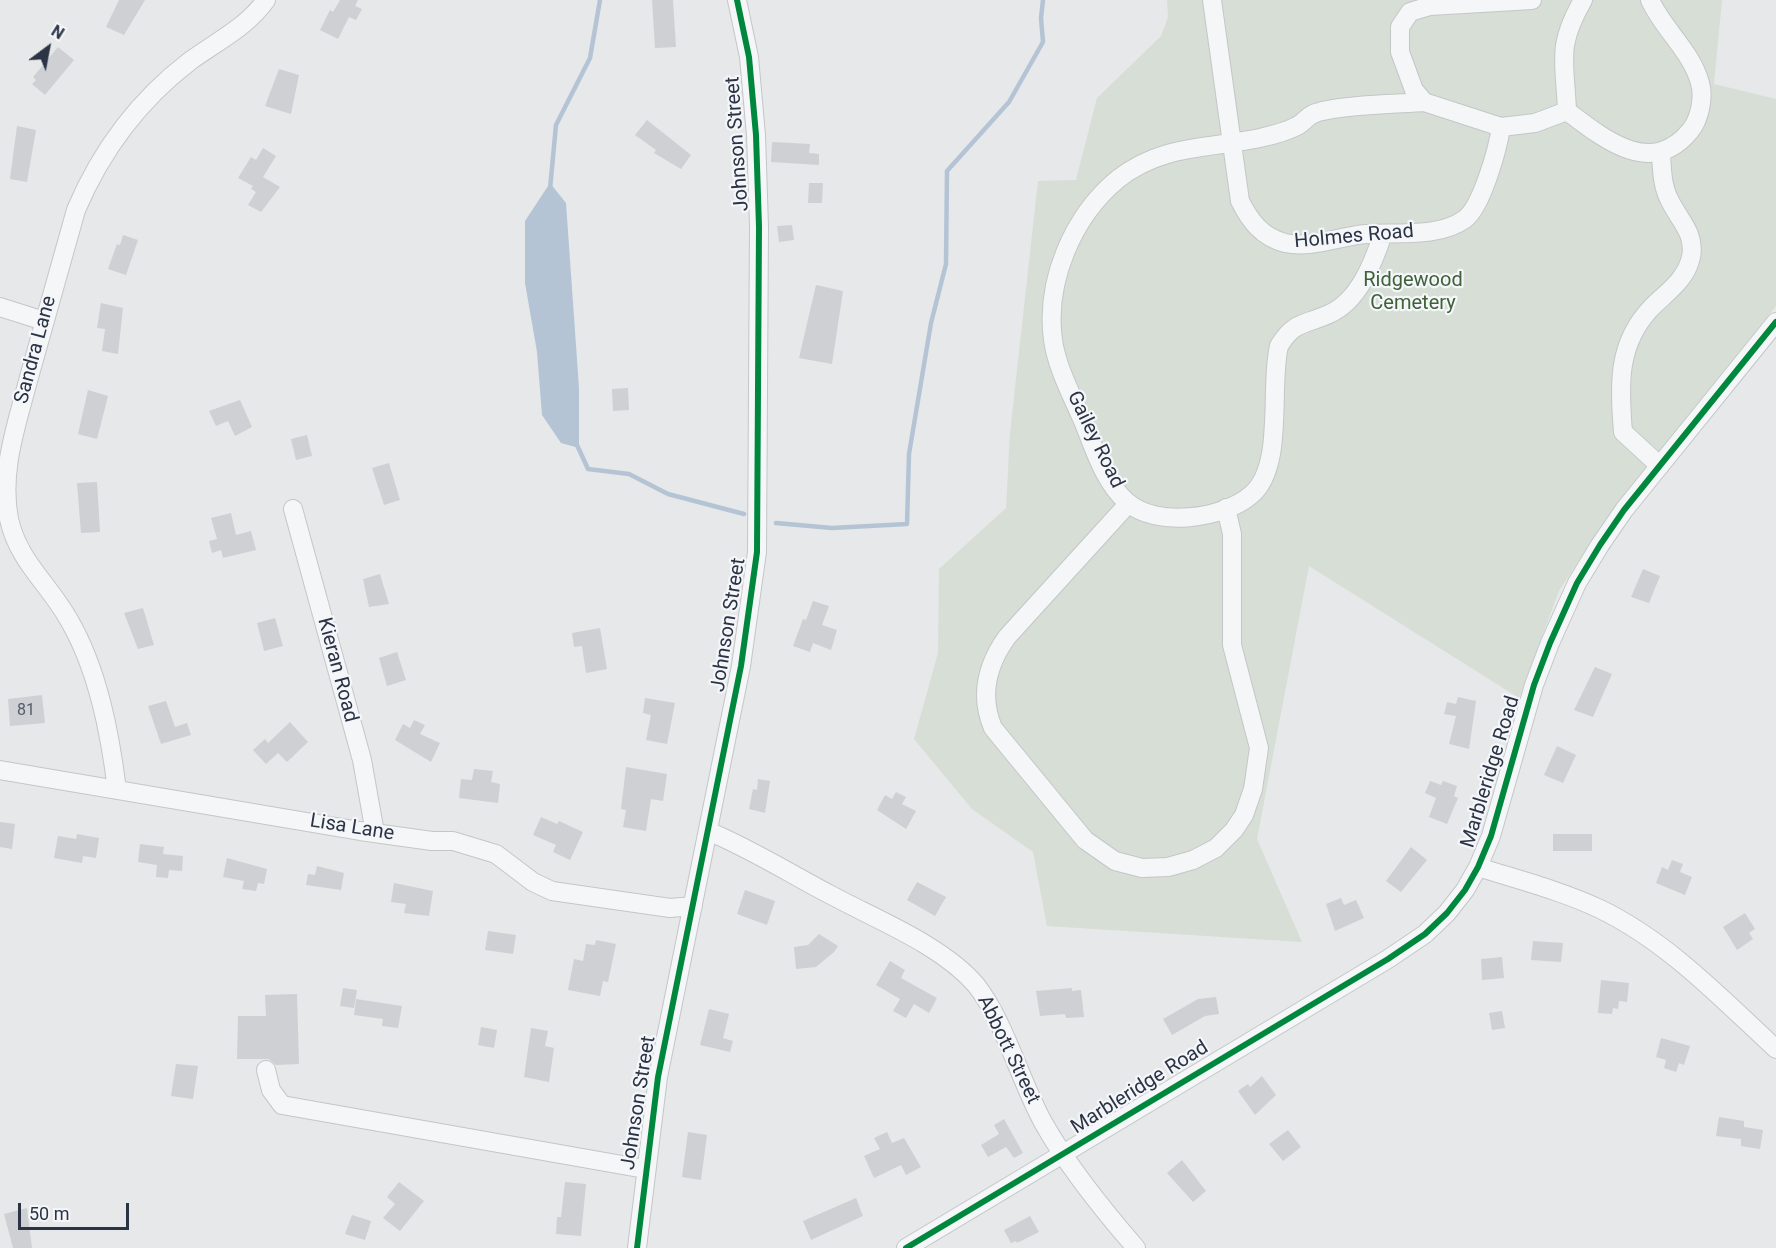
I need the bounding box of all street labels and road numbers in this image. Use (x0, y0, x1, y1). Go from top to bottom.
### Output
street label: Johnson Street (721, 76, 755, 212)
street label: Holmes Road (1293, 220, 1415, 254)
street label: Sandra Lane (10, 293, 62, 407)
street label: Gailey Road (1061, 388, 1129, 492)
street label: Johnson Street (707, 556, 751, 694)
street label: Kieran Road (312, 615, 362, 725)
street label: Marbleridge Road (1457, 693, 1525, 851)
street label: Lisa Lane (308, 809, 396, 847)
street label: Abbott Street (971, 992, 1045, 1108)
street label: Johnson Street (617, 1034, 661, 1172)
street label: Marbleridge Road (1067, 1036, 1213, 1140)

